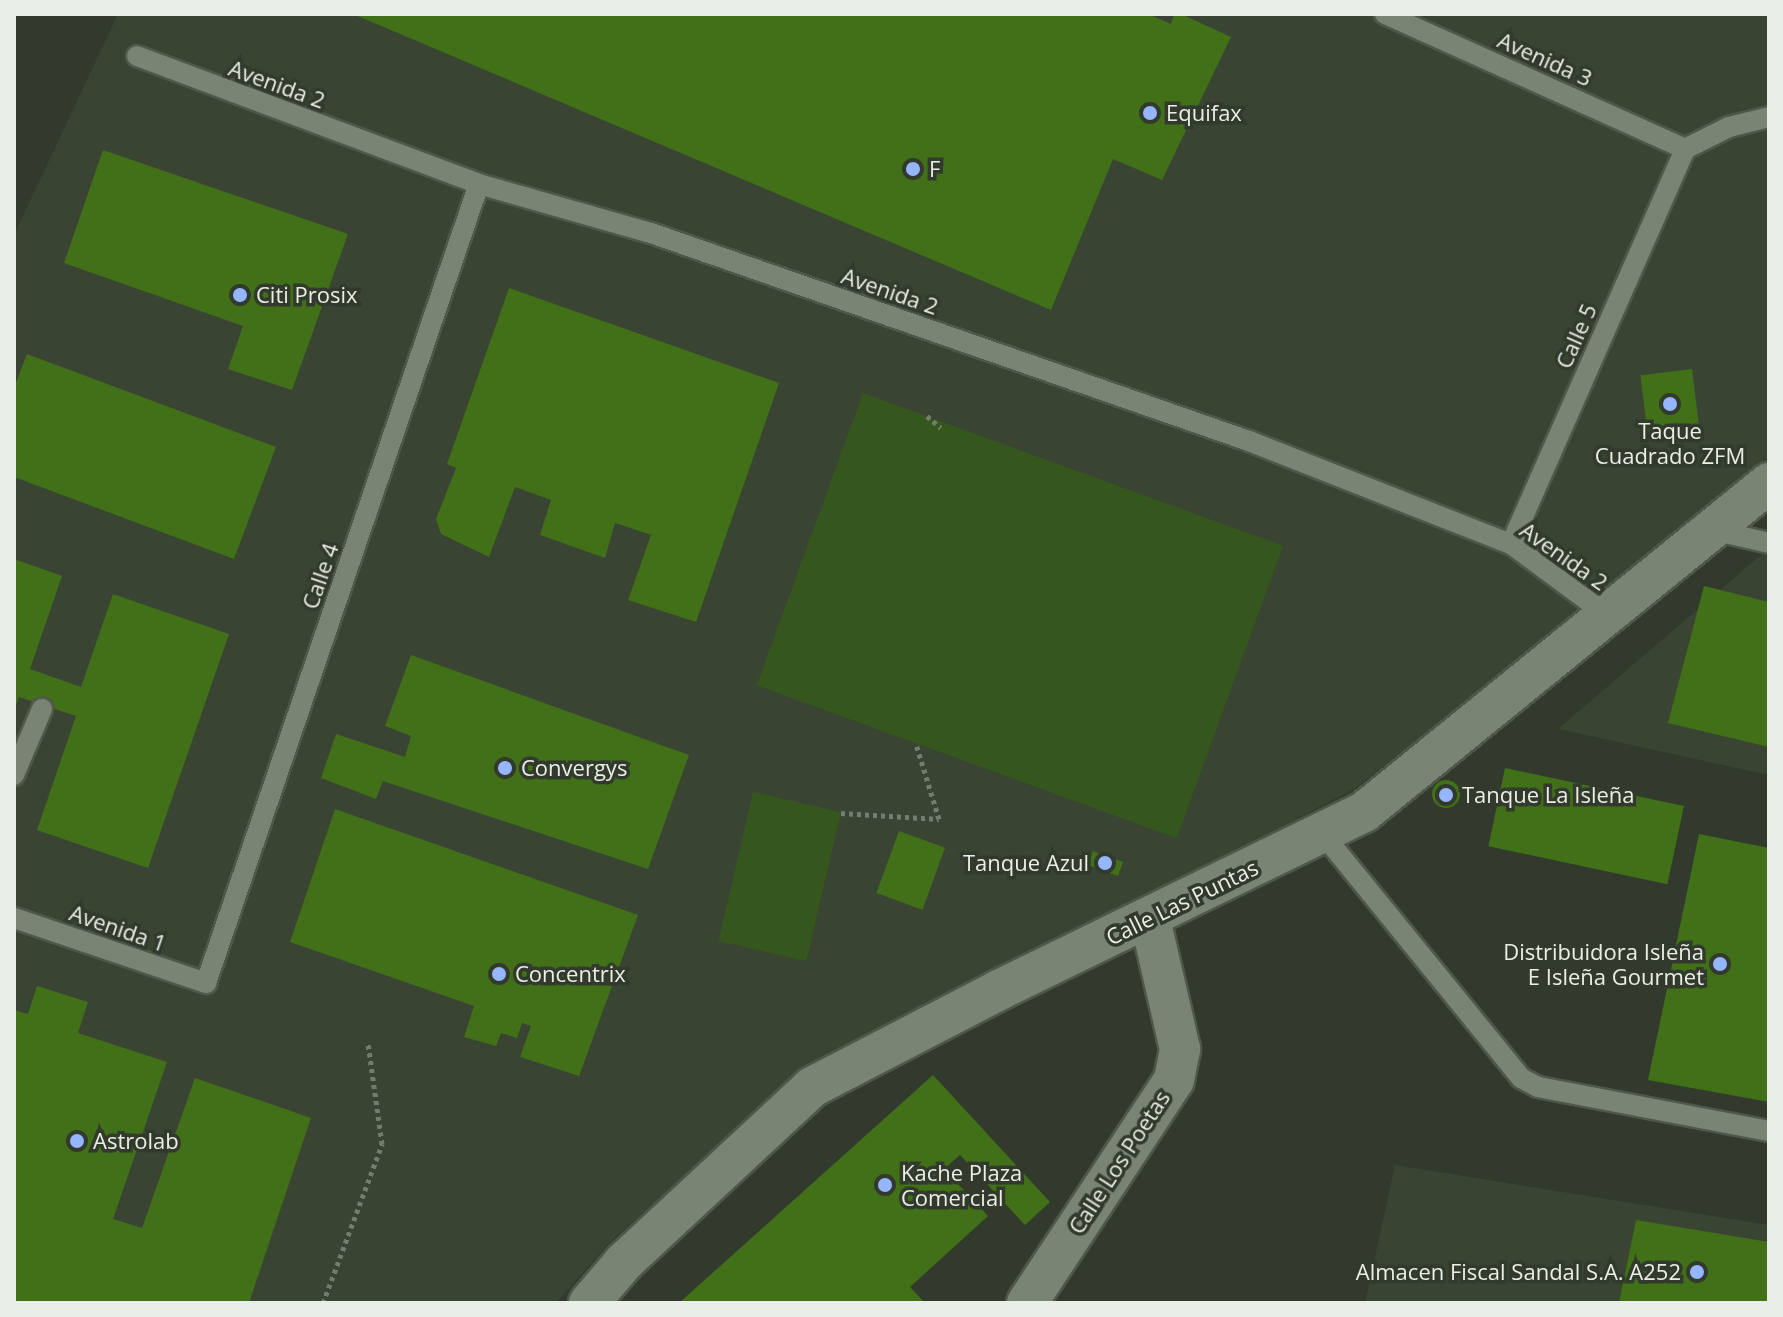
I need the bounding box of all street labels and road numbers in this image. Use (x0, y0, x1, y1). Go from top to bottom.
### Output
street label: Avenida 3 (1494, 27, 1596, 91)
street label: Avenida 2 (225, 54, 329, 114)
street label: Avenida 2 (838, 262, 942, 320)
street label: Calle 5 (1550, 300, 1602, 372)
street label: Avenida 2 (1515, 516, 1613, 596)
street label: Calle 4 (296, 540, 344, 612)
street label: Calle Las Puntas (1102, 854, 1262, 950)
street label: Avenida 1 (66, 899, 170, 957)
street label: Calle Los Poetas (1063, 1085, 1175, 1239)

